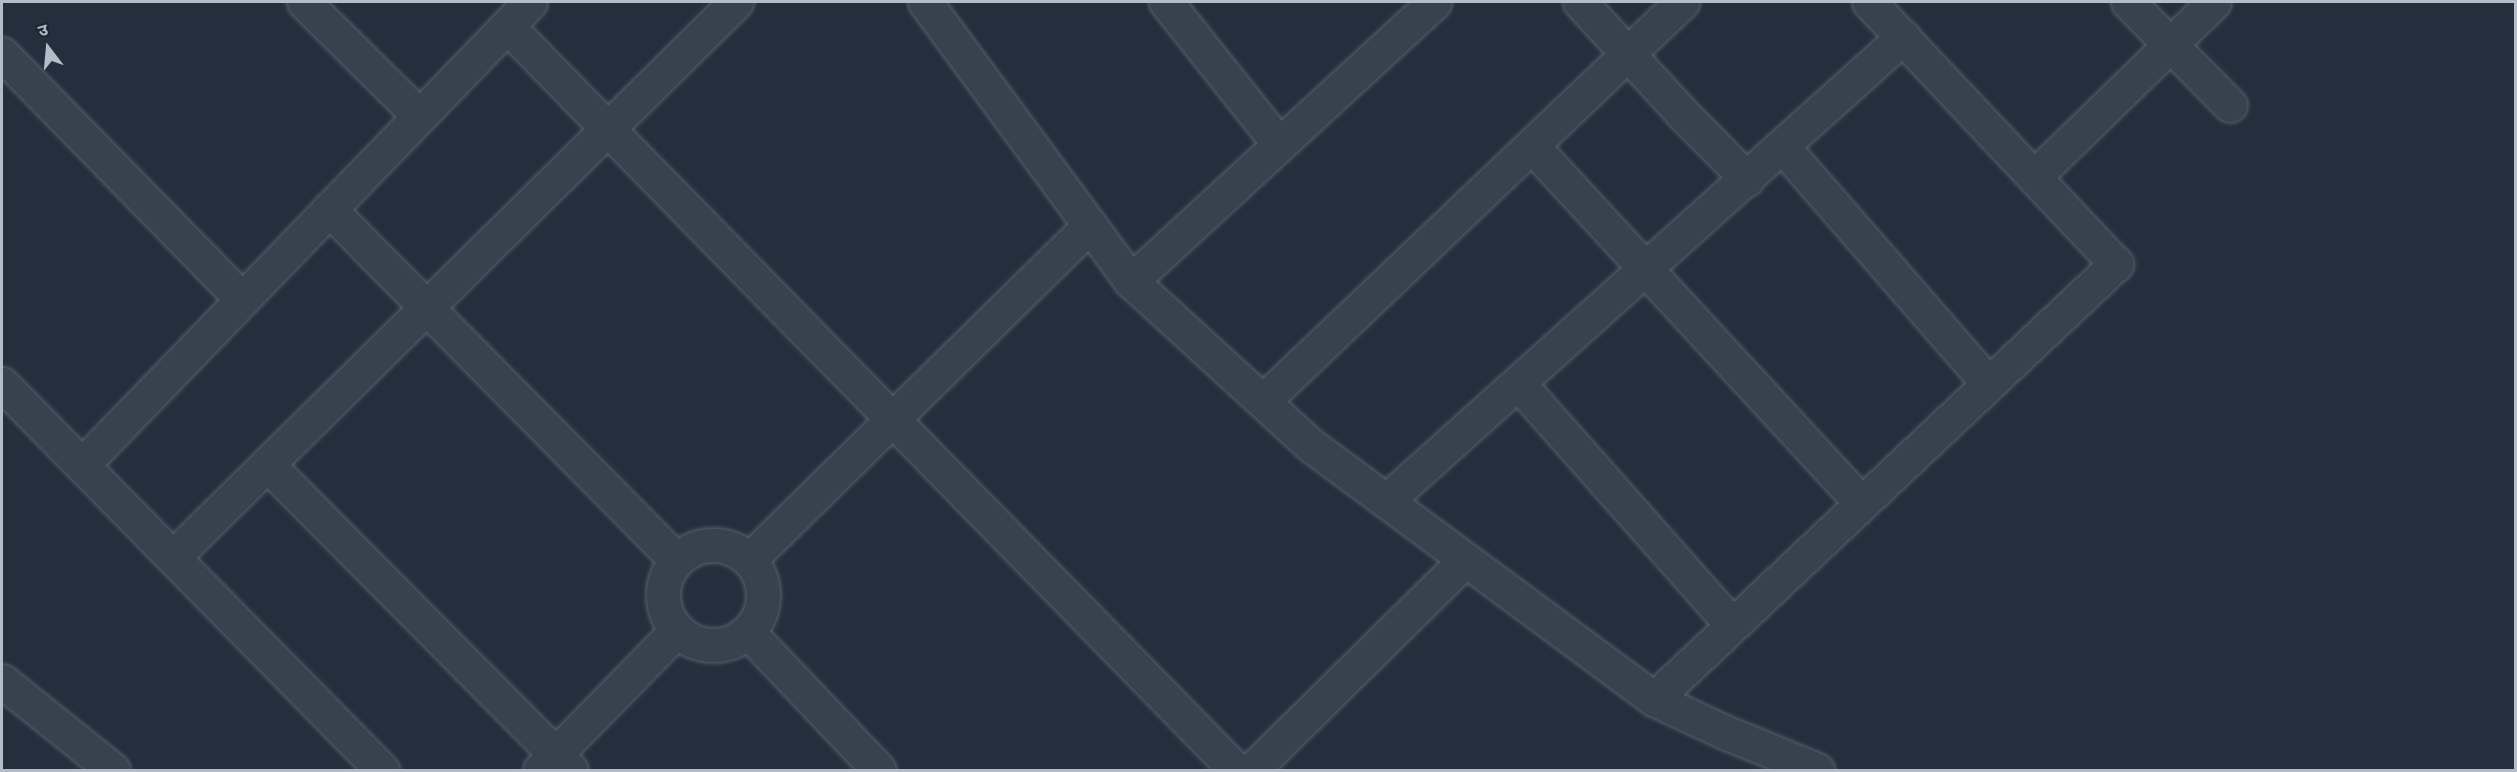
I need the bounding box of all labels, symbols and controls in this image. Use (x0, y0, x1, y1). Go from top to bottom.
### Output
north arrow (18, 18, 78, 78)
text: उ (36, 20, 50, 42)

